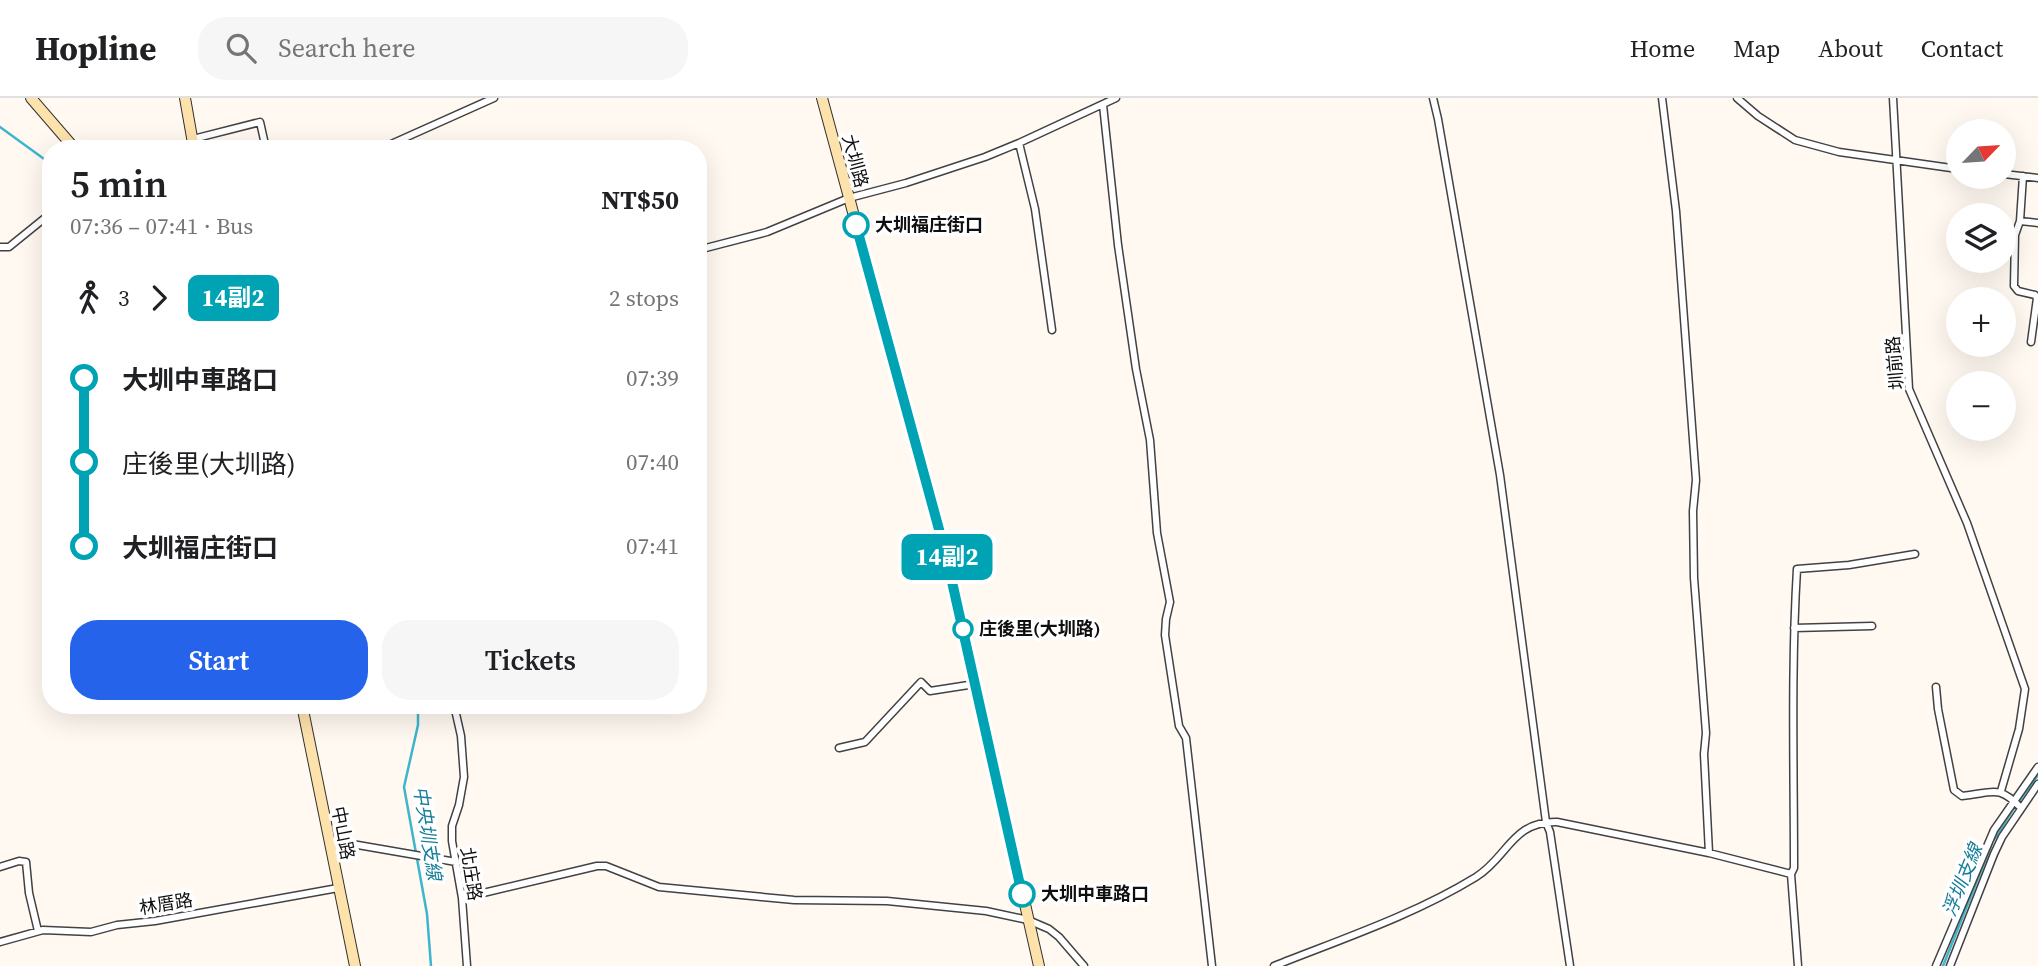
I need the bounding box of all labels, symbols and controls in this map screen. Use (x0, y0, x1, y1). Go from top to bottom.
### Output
search box (198, 17, 688, 80)
text: Hopline (35, 26, 156, 71)
icon: search (222, 29, 260, 67)
text: Search here (278, 30, 415, 66)
text: Home (1630, 32, 1695, 65)
text: Map (1733, 32, 1780, 65)
text: About (1818, 32, 1883, 65)
text: Contact (1921, 32, 2003, 65)
north arrow (1946, 119, 2016, 189)
map controls (1946, 119, 2016, 441)
street label: 大圳路 (836, 132, 875, 190)
text: 5 min (70, 158, 168, 210)
text: NT$50 (601, 182, 679, 218)
button: layers (1946, 203, 2016, 273)
text: 07:36 – 07:41 · Bus (70, 210, 253, 242)
marker: 大圳福庄街口 (843, 212, 869, 238)
place label: 大圳福庄街口 (875, 212, 983, 237)
icon: walk (70, 279, 108, 317)
icon: forward (140, 279, 178, 317)
text: 14副2 (202, 281, 265, 314)
text: 3 (118, 282, 130, 314)
text: 2 stops (609, 282, 679, 314)
button: + (1946, 287, 2016, 357)
street label: 圳前路 (1880, 335, 1909, 391)
text: 大圳中車路口 (122, 362, 278, 398)
text: 07:39 (626, 362, 679, 394)
button: − (1946, 371, 2016, 441)
text: 庄後里(大圳路) (122, 446, 296, 482)
text: 07:40 (626, 446, 679, 478)
text: 大圳福庄街口 (122, 530, 278, 566)
text: 07:41 (626, 530, 679, 562)
line badge: 14副2 (898, 534, 996, 580)
text: 14副2 (915, 540, 979, 573)
place label: 庄後里(大圳路) (979, 616, 1101, 641)
marker: 庄後里(大圳路) (953, 619, 973, 639)
button: Start (70, 620, 368, 700)
button: Tickets (382, 620, 679, 700)
water label: 中央圳支線 (408, 784, 449, 884)
street label: 中山路 (326, 804, 361, 862)
water label: 浮圳支線 (1936, 838, 1989, 920)
street label: 北庄路 (455, 845, 488, 903)
marker: 大圳中車路口 (1009, 881, 1035, 907)
place label: 大圳中車路口 (1041, 881, 1149, 906)
street label: 林厝路 (137, 887, 195, 920)

